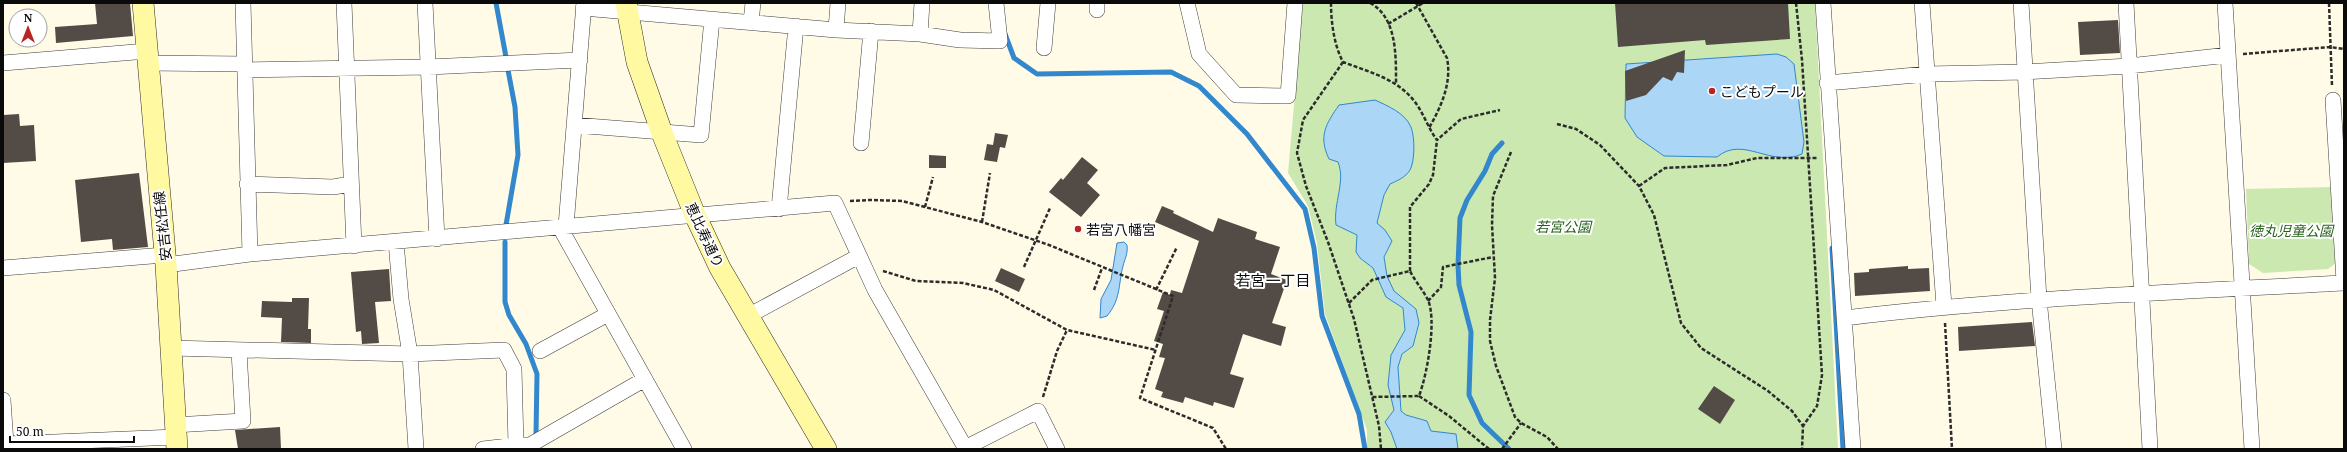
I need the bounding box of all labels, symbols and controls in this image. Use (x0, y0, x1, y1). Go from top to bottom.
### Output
north arrow (8, 8, 48, 48)
text: N (24, 10, 33, 25)
place label: こどもプール (1720, 82, 1804, 101)
marker: こどもプール (1707, 86, 1717, 96)
street label: 安吉松任線 (149, 190, 175, 262)
street label: 恵比寿通り (682, 199, 728, 271)
park label: 若宮公園 (1535, 217, 1593, 236)
place label: 若宮八幡宮 (1086, 220, 1156, 239)
park label: 徳丸児童公園 (2249, 221, 2335, 240)
marker: 若宮八幡宮 (1073, 224, 1083, 234)
district label: 若宮一丁目 (1235, 270, 1311, 290)
scale bar (10, 418, 134, 444)
text: 50 m (16, 423, 44, 440)

